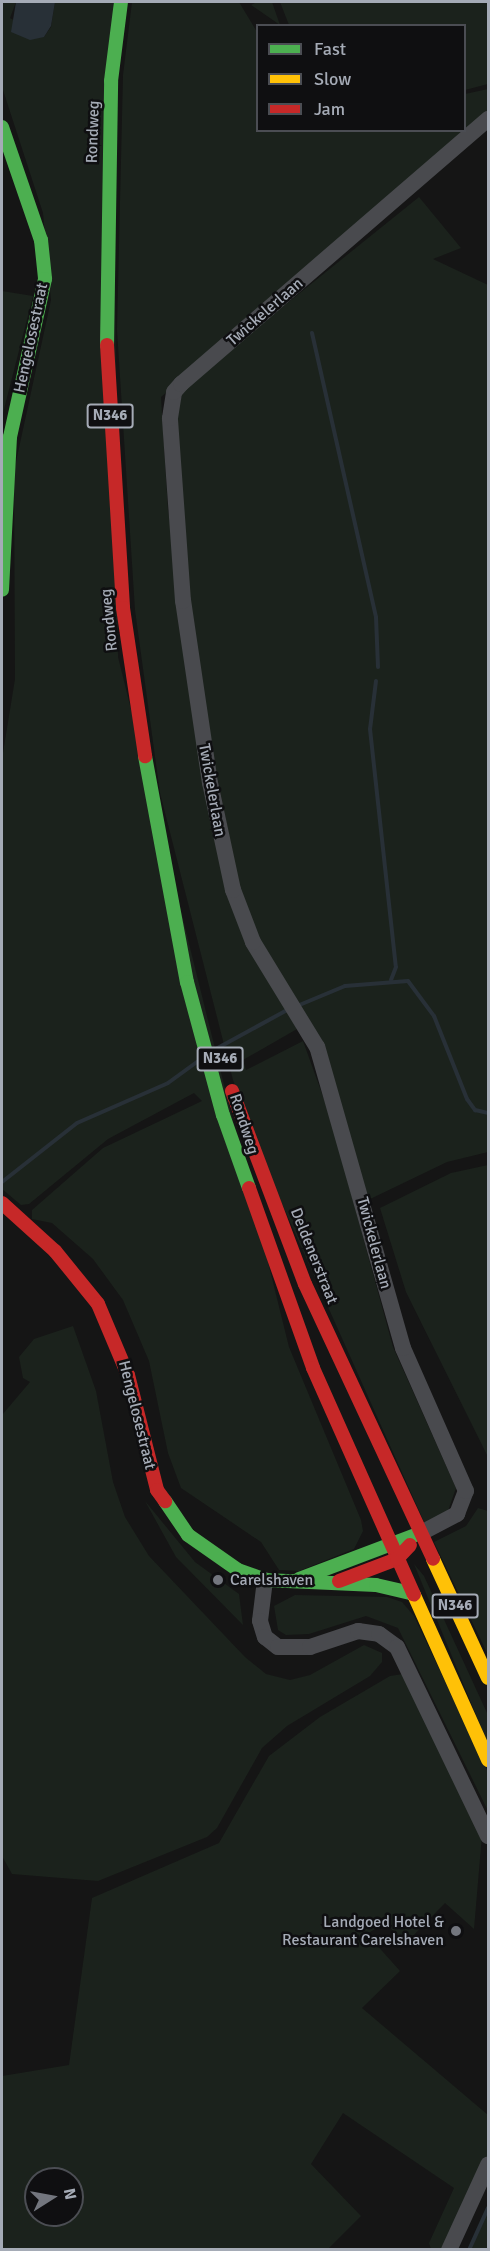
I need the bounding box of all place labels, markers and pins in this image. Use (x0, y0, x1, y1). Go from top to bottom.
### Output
place label: Carelshaven (230, 1570, 313, 1590)
marker: Carelshaven (211, 1573, 225, 1587)
place label: Landgoed Hotel & Restaurant Carelshaven (282, 1912, 444, 1950)
marker: Landgoed Hotel & Restaurant Carelshaven (449, 1924, 463, 1938)

